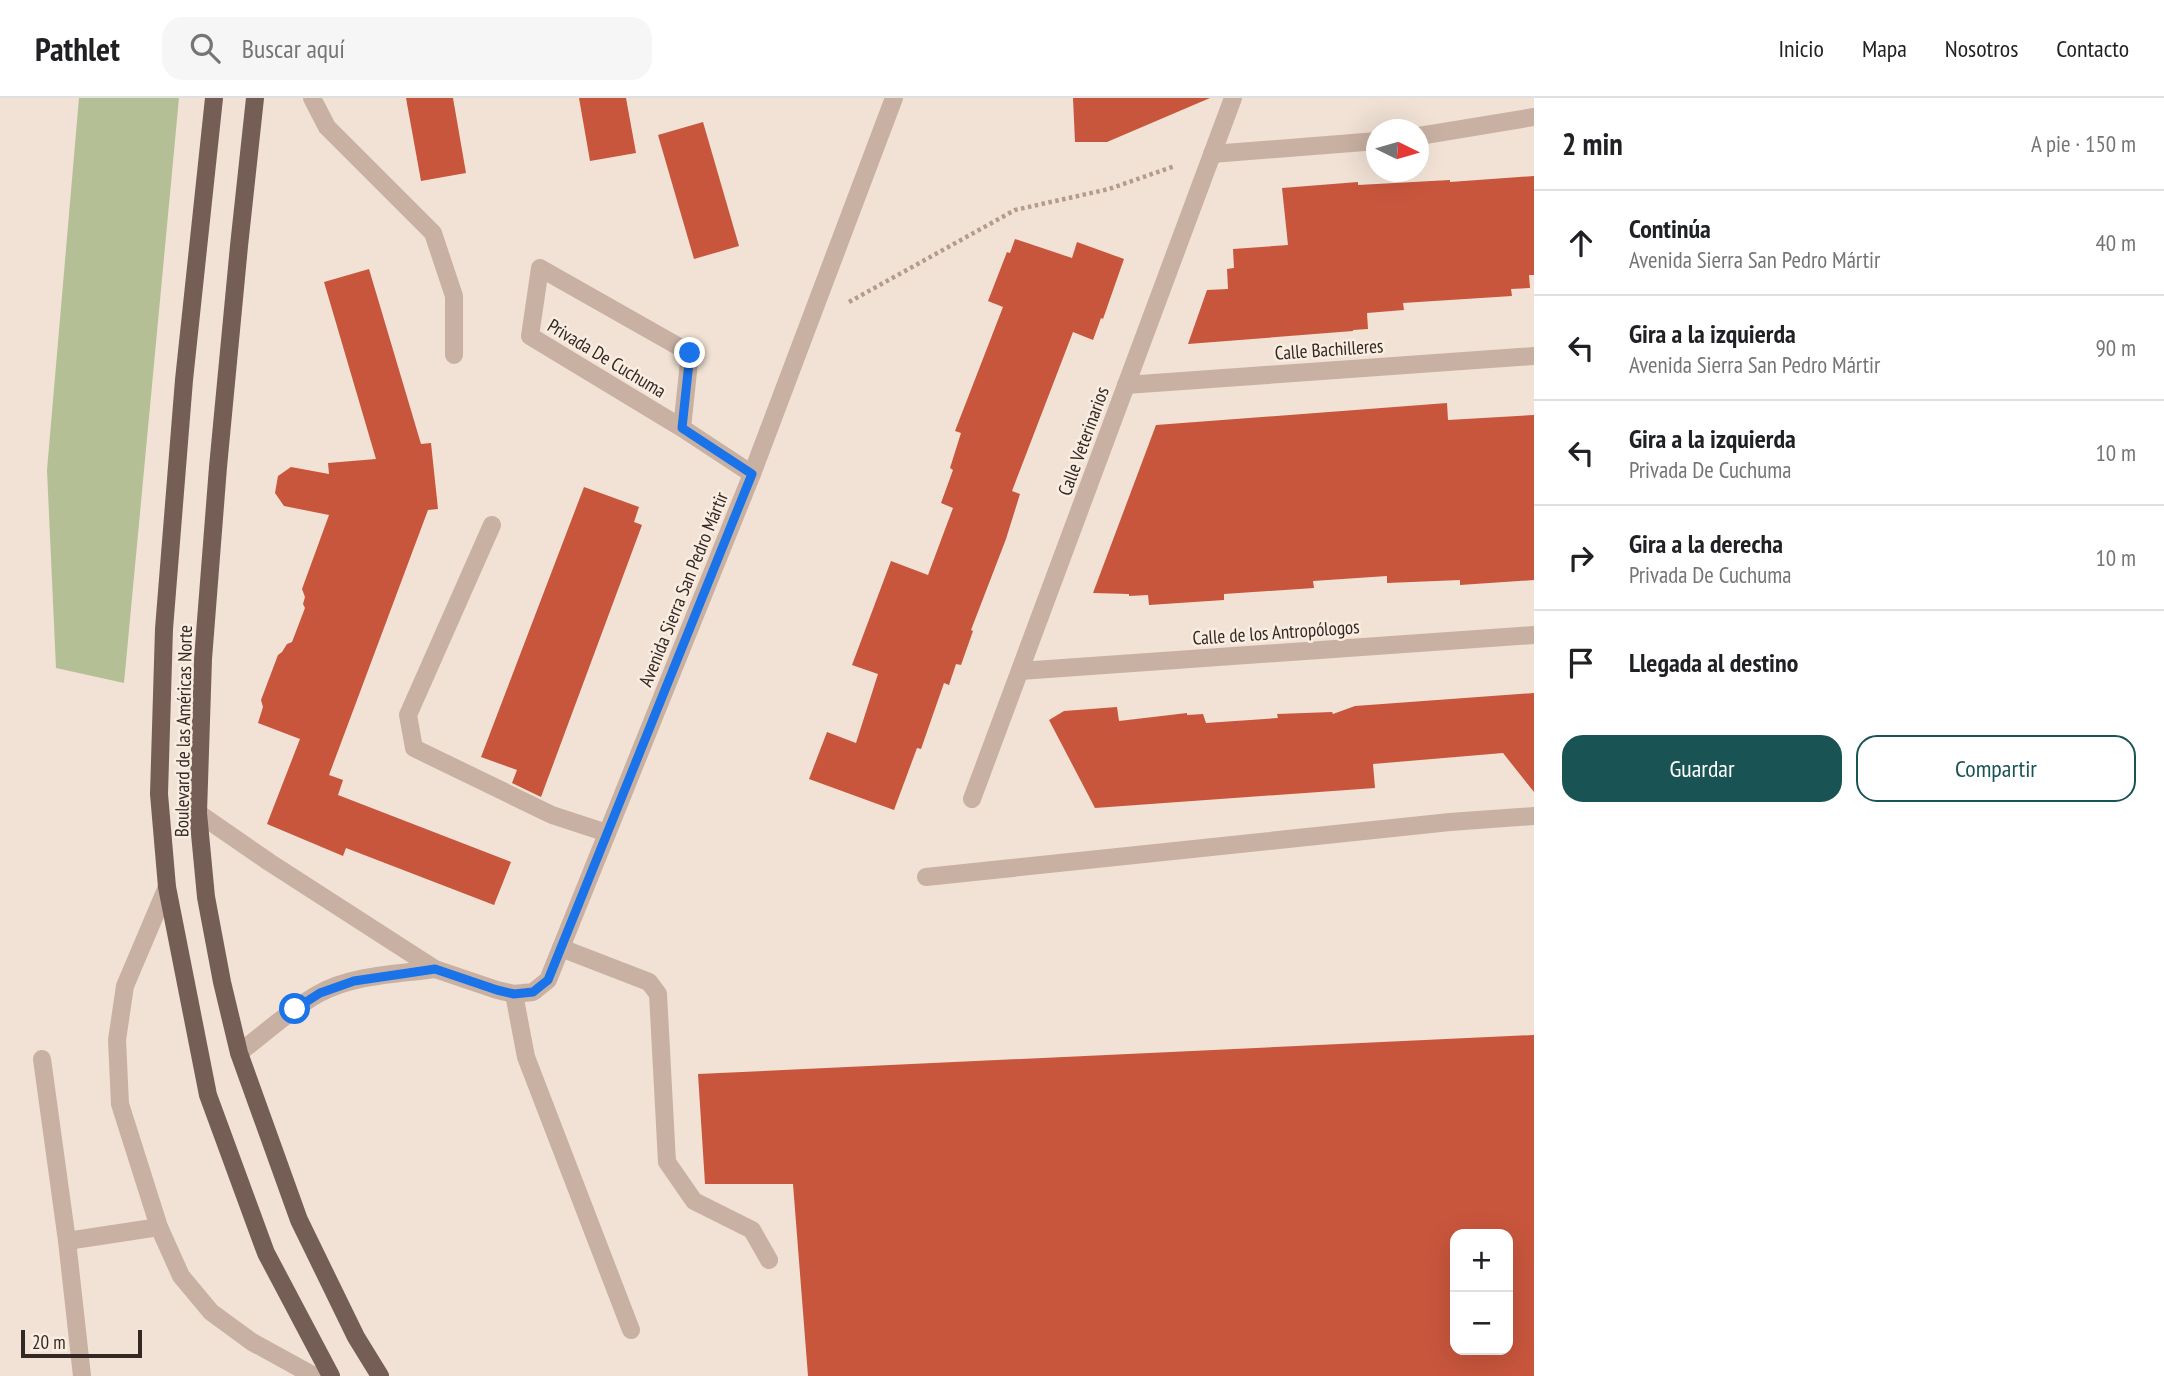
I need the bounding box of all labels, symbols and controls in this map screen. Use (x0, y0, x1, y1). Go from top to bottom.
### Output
search box (162, 17, 652, 80)
text: Pathlet (35, 27, 120, 70)
icon: search (186, 29, 224, 67)
text: Buscar aquí (242, 32, 345, 65)
text: Inicio (1778, 33, 1824, 64)
text: Mapa (1862, 33, 1907, 64)
text: Nosotros (1945, 33, 2018, 64)
text: Contacto (2056, 33, 2129, 64)
north arrow (1366, 119, 1429, 182)
text: 2 min (1562, 124, 1623, 163)
text: A pie · 150 m (2031, 129, 2136, 158)
text: Continúa (1629, 212, 1711, 245)
icon: ahead (1562, 224, 1600, 262)
text: 40 m (2095, 228, 2136, 257)
text: Avenida Sierra San Pedro Mártir (1629, 245, 1880, 274)
street label: Privada De Cuchuma (543, 313, 671, 403)
text: Gira a la izquierda (1629, 317, 1796, 350)
icon: left (1562, 329, 1600, 367)
street label: Calle Bachilleres (1274, 333, 1384, 365)
text: 90 m (2095, 333, 2136, 362)
route end (674, 337, 705, 368)
text: Avenida Sierra San Pedro Mártir (1629, 350, 1880, 379)
street label: Calle Veterinarios (1052, 383, 1114, 499)
text: Gira a la izquierda (1629, 422, 1796, 455)
icon: left (1562, 434, 1600, 472)
text: 10 m (2095, 438, 2136, 467)
text: Privada De Cuchuma (1629, 455, 1791, 484)
street label: Avenida Sierra San Pedro Mártir (633, 488, 733, 690)
text: Gira a la derecha (1629, 527, 1783, 560)
icon: right (1562, 539, 1600, 577)
text: 10 m (2095, 543, 2136, 572)
text: Privada De Cuchuma (1629, 560, 1791, 589)
street label: Calle de los Antropólogos (1192, 614, 1360, 650)
street label: Boulevard de las Américas Norte (169, 625, 197, 837)
icon: arrive (1562, 644, 1600, 682)
text: Llegada al destino (1629, 646, 1798, 679)
button: Guardar (1562, 735, 1842, 802)
button: Compartir (1856, 735, 2136, 802)
route start (279, 993, 310, 1024)
map controls (1450, 1229, 1513, 1355)
button: + (1450, 1229, 1513, 1292)
button: − (1450, 1292, 1513, 1355)
scale bar (21, 1327, 142, 1359)
text: 20 m (32, 1330, 66, 1354)

